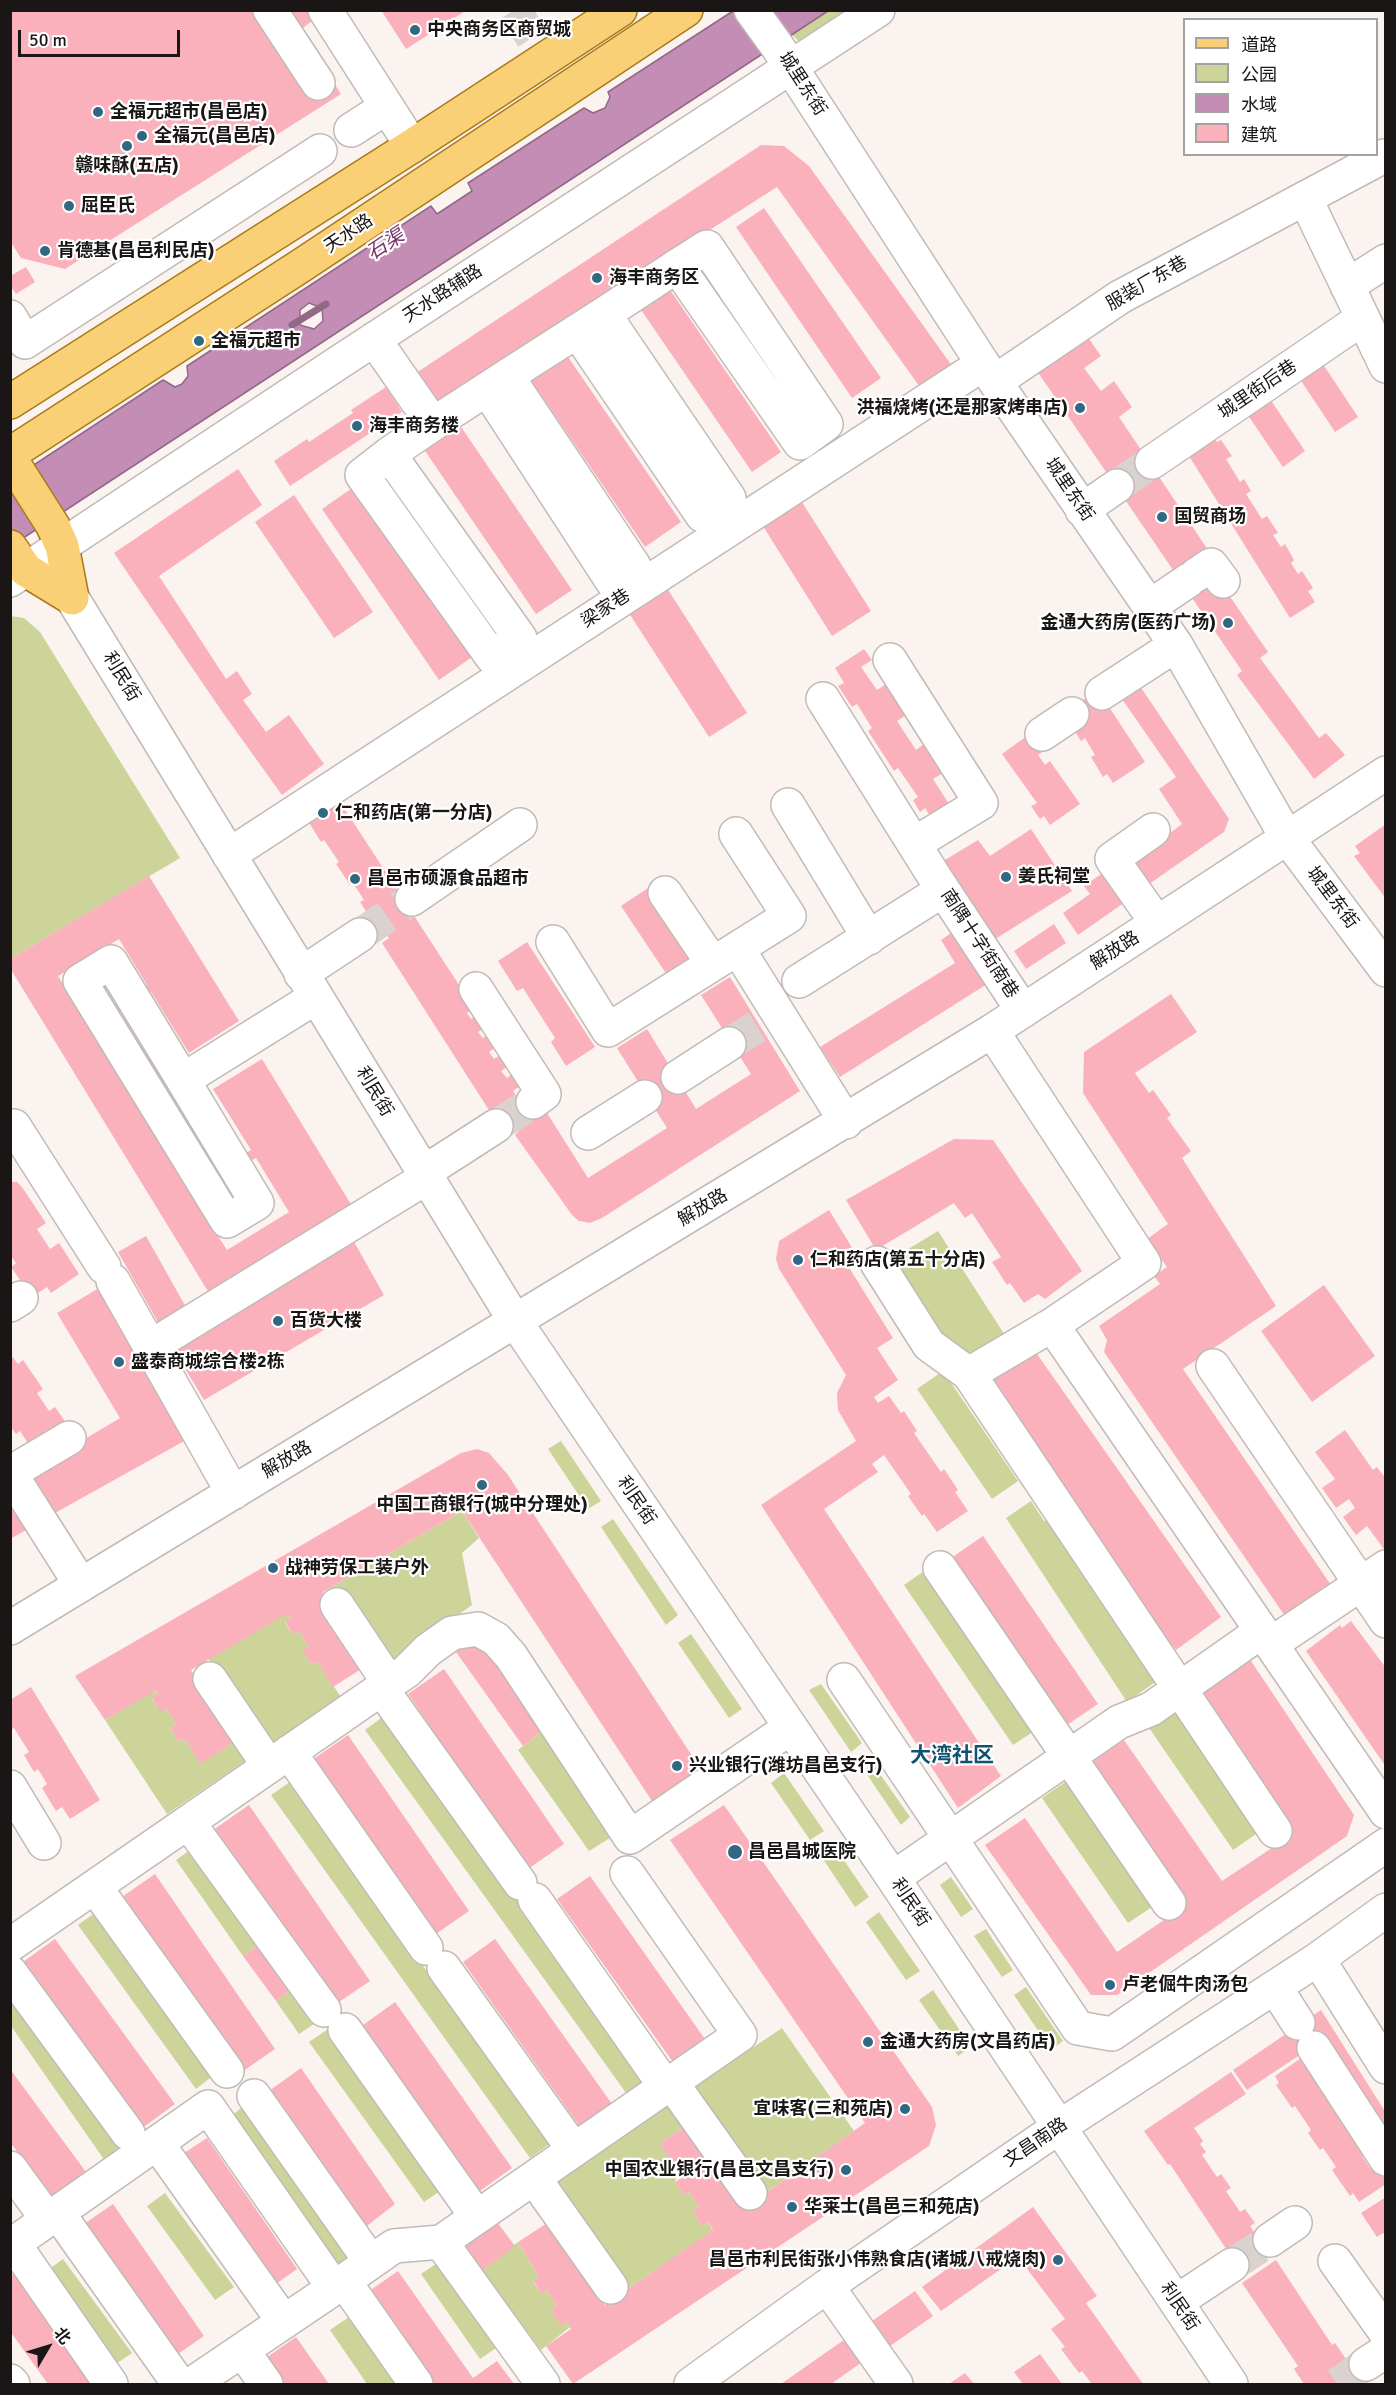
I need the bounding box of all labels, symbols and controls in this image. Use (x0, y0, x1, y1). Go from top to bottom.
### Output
scale bar (21, 18, 183, 56)
legend (1183, 18, 1378, 156)
place label: 中央商务区商贸城 (427, 19, 571, 41)
marker: 中央商务区商贸城 (408, 23, 422, 37)
text: 50 m (29, 29, 67, 51)
text: 道路 (1241, 34, 1277, 56)
street label: 城里东街 (773, 48, 831, 120)
text: 公园 (1241, 64, 1277, 86)
text: 水域 (1241, 94, 1277, 116)
place label: 全福元超市(昌邑店) (110, 101, 267, 123)
marker: 全福元超市(昌邑店) (91, 105, 105, 119)
text: 建筑 (1241, 124, 1277, 146)
place label: 全福元(昌邑店) (154, 125, 275, 147)
marker: 全福元(昌邑店) (135, 129, 149, 143)
marker: 赣味酥(五店) (120, 139, 134, 153)
place label: 赣味酥(五店) (75, 155, 179, 177)
place label: 屈臣氏 (81, 195, 135, 217)
marker: 屈臣氏 (62, 199, 76, 213)
street label: 天水路 (321, 210, 377, 258)
water label: 石渠 (363, 224, 409, 266)
place label: 肯德基(昌邑利民店) (57, 240, 214, 262)
marker: 肯德基(昌邑利民店) (38, 244, 52, 258)
street label: 服装厂东巷 (1103, 252, 1191, 316)
street label: 天水路辅路 (399, 260, 487, 328)
place label: 海丰商务区 (609, 267, 699, 289)
marker: 海丰商务区 (590, 271, 604, 285)
place label: 全福元超市 (211, 330, 301, 352)
marker: 全福元超市 (192, 334, 206, 348)
street label: 城里街后巷 (1215, 356, 1301, 424)
place label: 洪福烧烤(还是那家烤串店) (857, 397, 1068, 419)
marker: 洪福烧烤(还是那家烤串店) (1073, 401, 1087, 415)
place label: 海丰商务楼 (369, 415, 459, 437)
marker: 海丰商务楼 (350, 419, 364, 433)
street label: 城里东街 (1040, 454, 1098, 526)
place label: 国贸商场 (1174, 506, 1246, 528)
marker: 国贸商场 (1155, 510, 1169, 524)
street label: 梁家巷 (577, 585, 635, 633)
place label: 金通大药房(医药广场) (1041, 612, 1216, 634)
marker: 金通大药房(医药广场) (1221, 616, 1235, 630)
street label: 利民街 (98, 648, 144, 706)
place label: 仁和药店(第一分店) (335, 802, 492, 824)
marker: 仁和药店(第一分店) (316, 806, 330, 820)
street label: 城里东街 (1302, 863, 1362, 933)
place label: 姜氏祠堂 (1018, 866, 1090, 888)
place label: 昌邑市硕源食品超市 (367, 868, 529, 890)
marker: 姜氏祠堂 (999, 870, 1013, 884)
marker: 昌邑市硕源食品超市 (348, 872, 362, 886)
street label: 南隅十字街南巷 (936, 885, 1022, 1003)
street label: 解放路 (1086, 927, 1144, 975)
street label: 利民街 (351, 1063, 397, 1121)
street label: 解放路 (674, 1185, 732, 1231)
place label: 仁和药店(第五十分店) (810, 1249, 985, 1271)
marker: 仁和药店(第五十分店) (791, 1253, 805, 1267)
place label: 百货大楼 (290, 1310, 362, 1332)
marker: 百货大楼 (271, 1314, 285, 1328)
place label: 盛泰商城综合楼2栋 (131, 1351, 285, 1373)
marker: 盛泰商城综合楼2栋 (112, 1355, 126, 1369)
street label: 解放路 (258, 1437, 316, 1483)
street label: 利民街 (612, 1473, 660, 1529)
marker: 中国工商银行(城中分理处) (475, 1478, 489, 1492)
place label: 中国工商银行(城中分理处) (376, 1494, 588, 1516)
place label: 战神劳保工装户外 (285, 1557, 429, 1579)
marker: 战神劳保工装户外 (266, 1561, 280, 1575)
district label: 大湾社区 (910, 1743, 994, 1769)
place label: 兴业银行(潍坊昌邑支行) (689, 1755, 882, 1777)
marker: 兴业银行(潍坊昌邑支行) (670, 1759, 684, 1773)
place label: 昌邑昌城医院 (748, 1841, 856, 1863)
marker: 昌邑昌城医院 (726, 1843, 744, 1861)
street label: 利民街 (886, 1875, 934, 1931)
place label: 卢老倔牛肉汤包 (1122, 1974, 1248, 1996)
marker: 卢老倔牛肉汤包 (1103, 1978, 1117, 1992)
place label: 金通大药房(文昌药店) (880, 2031, 1055, 2053)
marker: 金通大药房(文昌药店) (861, 2035, 875, 2049)
place label: 宜味客(三和苑店) (754, 2098, 893, 2120)
marker: 宜味客(三和苑店) (898, 2102, 912, 2116)
street label: 文昌南路 (1000, 2114, 1072, 2172)
place label: 中国农业银行(昌邑文昌支行) (605, 2159, 834, 2181)
marker: 中国农业银行(昌邑文昌支行) (839, 2163, 853, 2177)
place label: 华莱士(昌邑三和苑店) (804, 2196, 979, 2218)
marker: 华莱士(昌邑三和苑店) (785, 2200, 799, 2214)
place label: 昌邑市利民街张小伟熟食店(诸城八戒烧肉) (709, 2249, 1046, 2271)
marker: 昌邑市利民街张小伟熟食店(诸城八戒烧肉) (1051, 2253, 1065, 2267)
street label: 利民街 (1155, 2279, 1203, 2335)
north arrow (18, 2317, 78, 2377)
text: 北 (49, 2323, 75, 2348)

